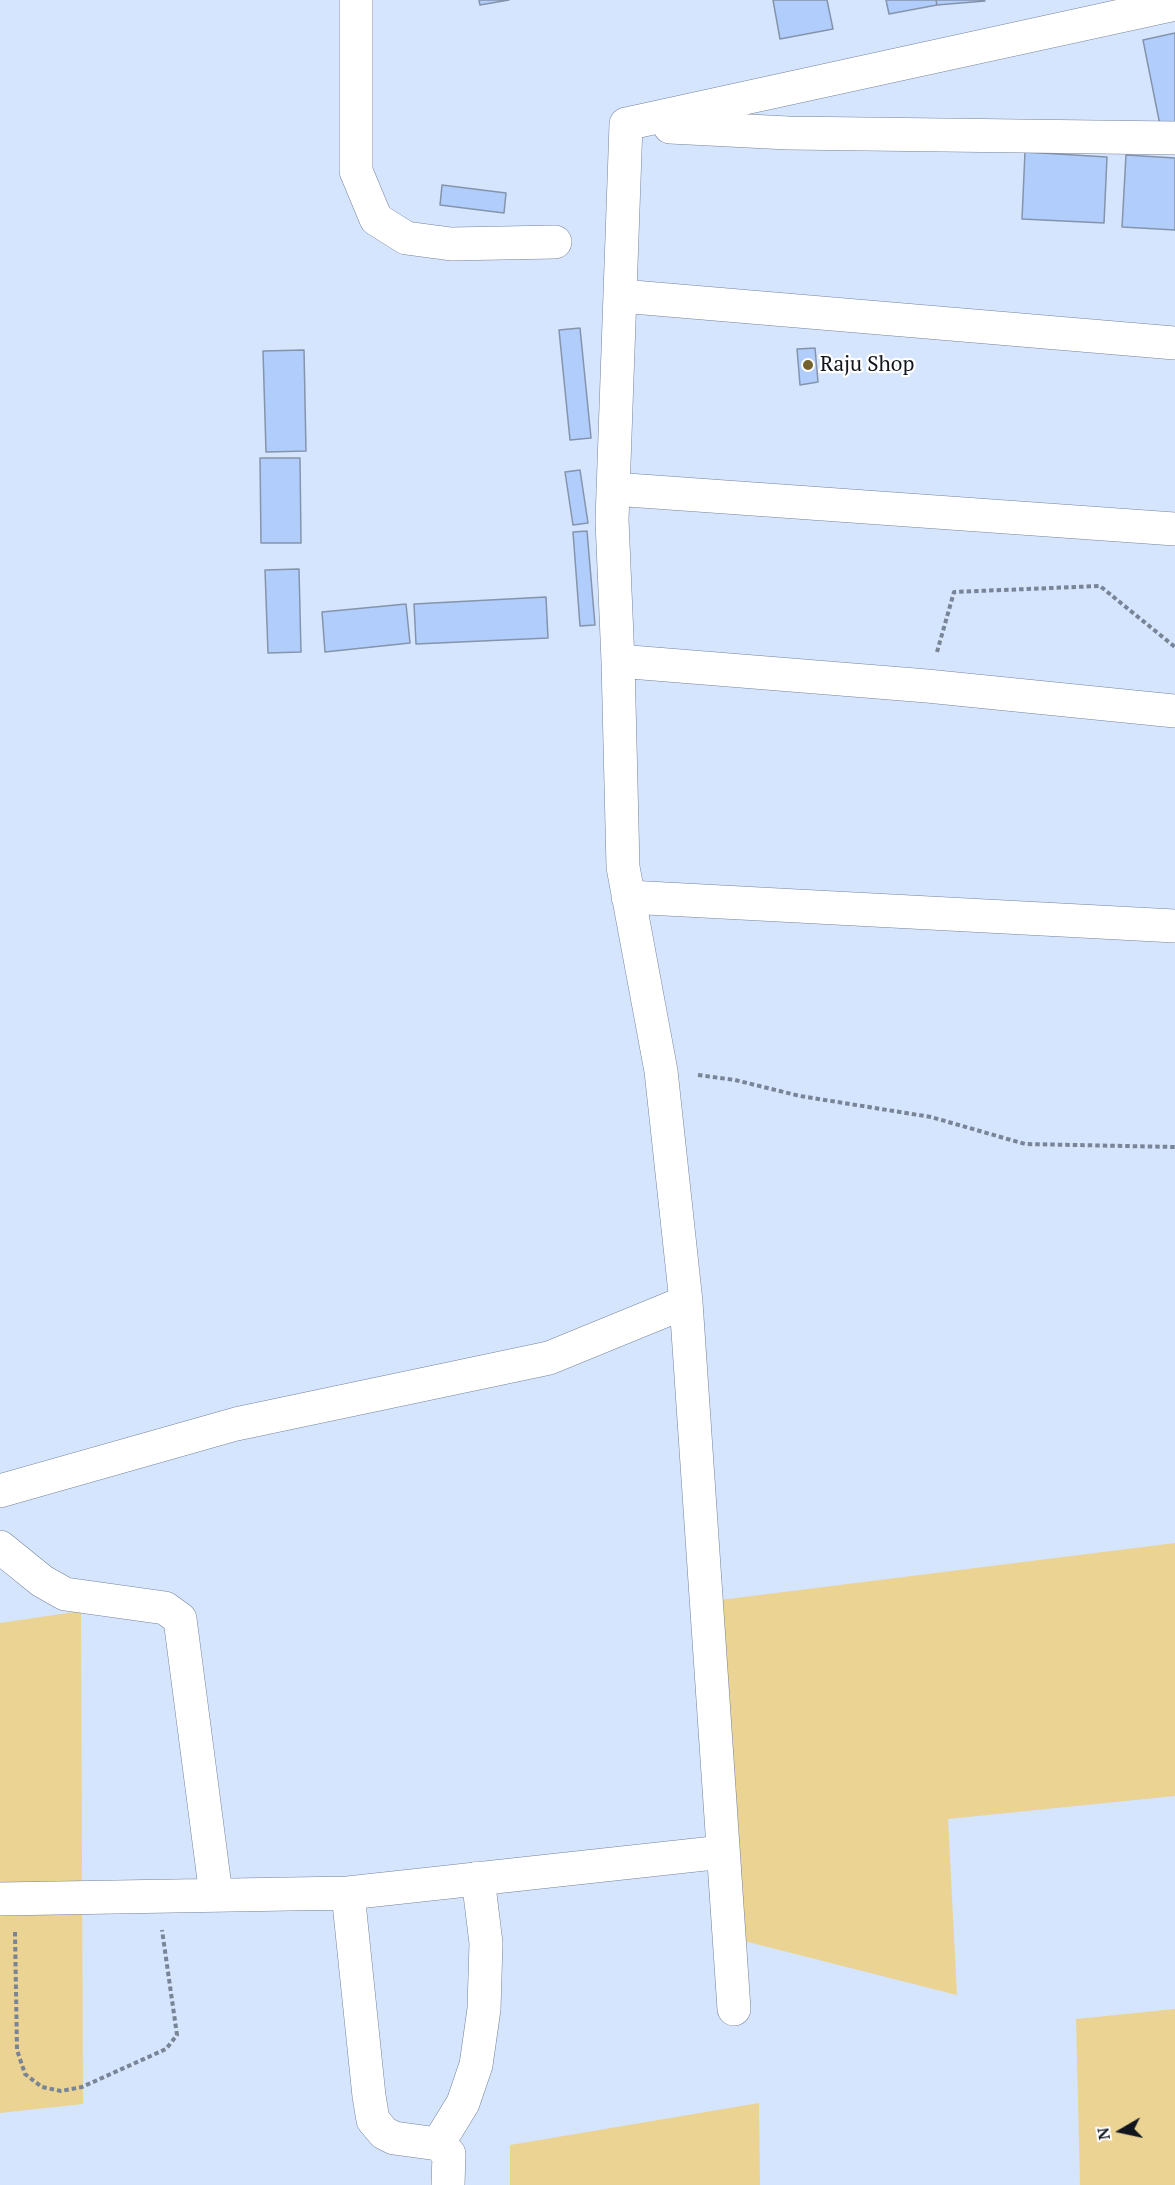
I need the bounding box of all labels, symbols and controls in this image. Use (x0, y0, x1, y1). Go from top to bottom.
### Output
place label: Raju Shop (820, 352, 914, 378)
marker: Raju Shop (801, 358, 815, 372)
north arrow (1091, 2101, 1151, 2161)
text: N (1091, 2126, 1115, 2142)

